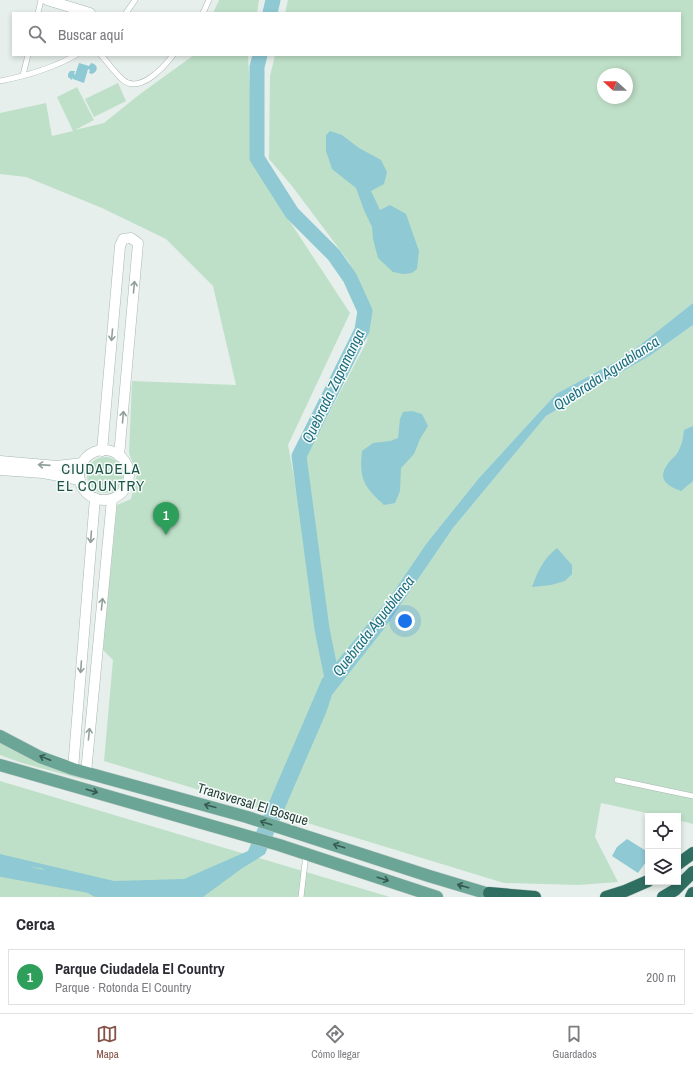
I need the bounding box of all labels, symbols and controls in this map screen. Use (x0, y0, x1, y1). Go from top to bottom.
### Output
search box (12, 12, 681, 56)
icon: search (26, 23, 48, 45)
text: Buscar aquí (58, 24, 124, 45)
north arrow (597, 68, 633, 104)
one-way arrow (130, 281, 138, 294)
water label: Quebrada Zapamanga (296, 326, 370, 446)
one-way arrow (109, 328, 116, 341)
water label: Quebrada Aguablanca (549, 331, 663, 415)
one-way arrow (119, 411, 126, 424)
district label: CIUDADELA EL COUNTRY (57, 458, 145, 496)
one-way arrow (38, 461, 51, 468)
pin: 1 (153, 502, 179, 535)
one-way arrow (88, 530, 95, 543)
water label: Quebrada Aguablanca (327, 571, 419, 681)
one-way arrow (98, 598, 106, 611)
your location (395, 611, 415, 631)
one-way arrow (78, 660, 85, 673)
one-way arrow (86, 728, 93, 741)
one-way arrow (39, 754, 51, 762)
street label: Transversal El Bosque (195, 779, 311, 829)
one-way arrow (85, 788, 98, 795)
one-way arrow (204, 802, 217, 810)
map controls (645, 813, 681, 885)
button: locate (645, 813, 681, 849)
one-way arrow (260, 819, 273, 826)
one-way arrow (333, 842, 345, 850)
button: layers (645, 849, 681, 885)
one-way arrow (376, 876, 389, 883)
one-way arrow (456, 882, 469, 889)
text: Cerca (16, 912, 55, 935)
text: Parque Ciudadela El Country (55, 958, 225, 979)
text: 1 (27, 969, 33, 986)
text: 200 m (646, 969, 676, 986)
text: Parque · Rotonda El Country (55, 979, 191, 996)
tab: Mapa (96, 1023, 119, 1061)
tab: Cómo llegar (311, 1023, 360, 1061)
tab: Guardados (552, 1023, 597, 1061)

